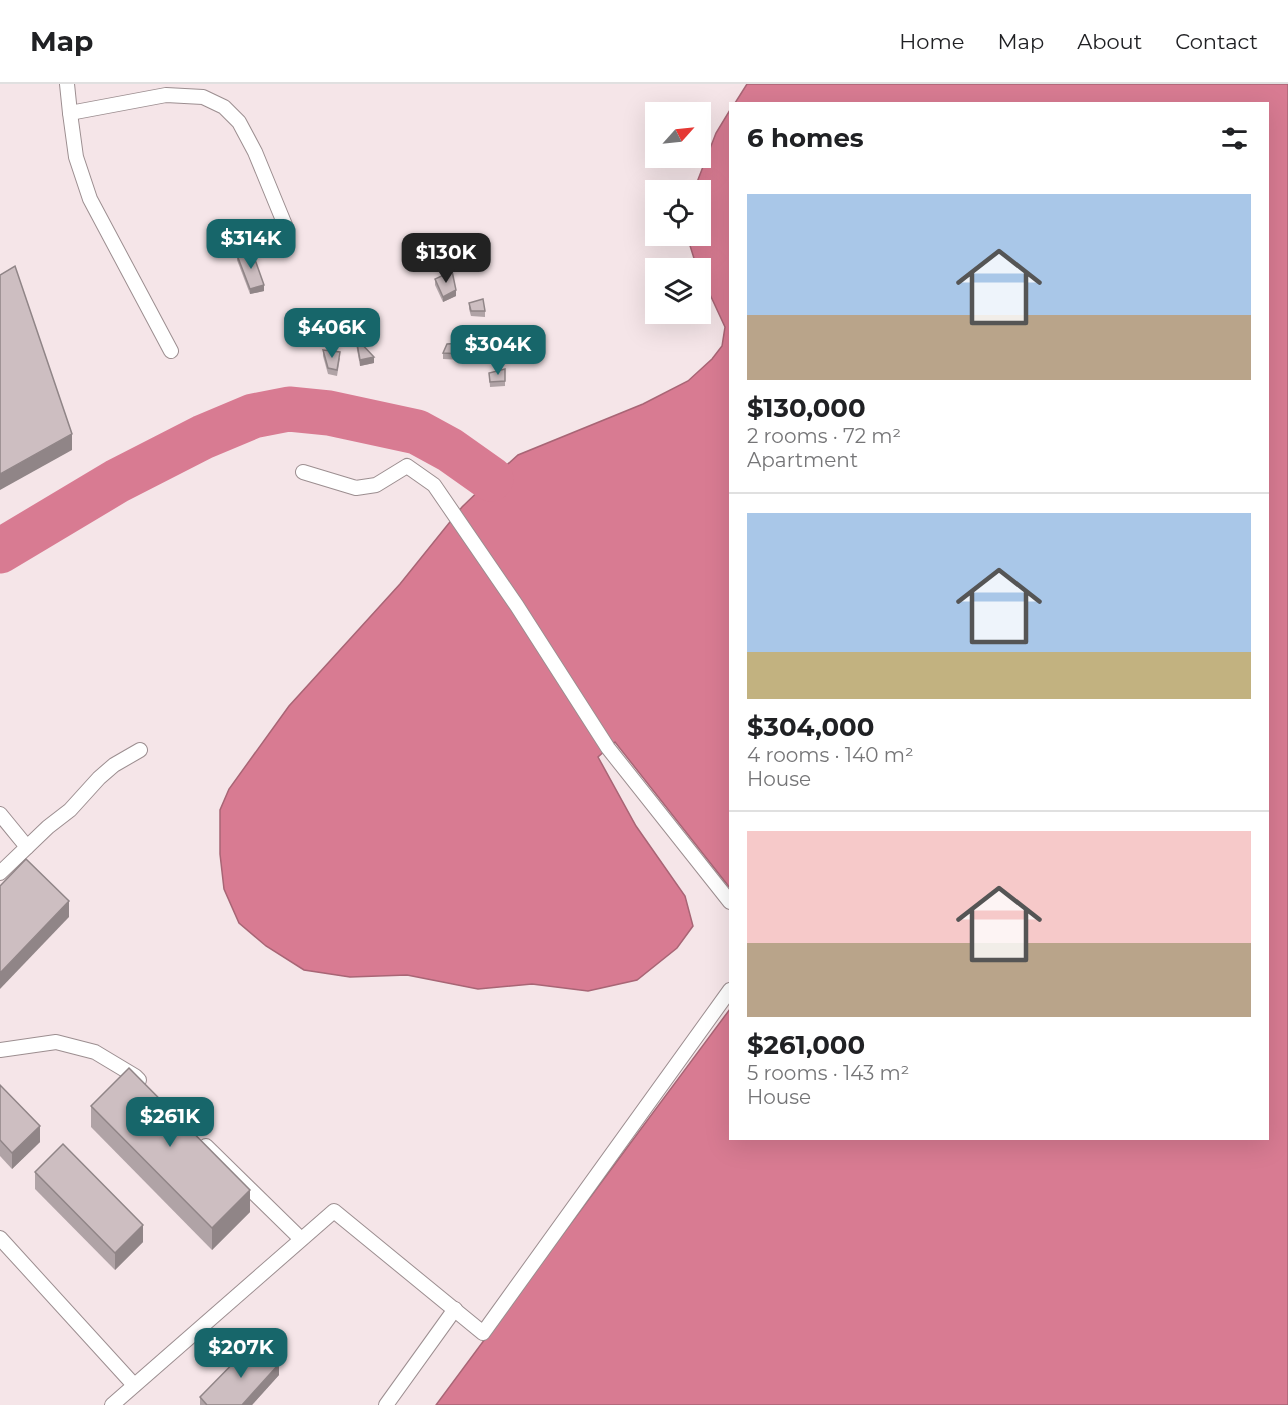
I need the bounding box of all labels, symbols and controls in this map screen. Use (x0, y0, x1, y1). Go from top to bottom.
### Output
text: Map (30, 24, 93, 58)
text: Home (899, 29, 964, 54)
text: Map (997, 29, 1044, 54)
text: About (1077, 29, 1142, 54)
text: Contact (1175, 29, 1258, 54)
north arrow (645, 102, 711, 168)
map controls (645, 102, 711, 324)
text: 6 homes (747, 122, 864, 154)
icon: filters (1218, 122, 1251, 155)
button: locate (645, 180, 711, 246)
pin: $314K (209, 219, 293, 270)
text: $314K (221, 226, 281, 250)
pin: $130K (404, 233, 488, 284)
icon: home (945, 233, 1053, 341)
text: $130K (416, 240, 476, 264)
button: layers (645, 258, 711, 324)
pin: $406K (290, 308, 374, 359)
text: $406K (298, 315, 366, 339)
pin: $304K (456, 325, 540, 376)
text: $304K (465, 332, 531, 356)
text: $130,000 (747, 392, 866, 424)
text: 2 rooms · 72 m² (747, 424, 901, 448)
text: Apartment (747, 448, 858, 472)
icon: home (945, 552, 1053, 660)
text: $304,000 (747, 711, 874, 743)
text: 4 rooms · 140 m² (747, 743, 914, 767)
text: House (747, 767, 811, 791)
icon: home (945, 870, 1053, 978)
text: $261,000 (747, 1029, 865, 1061)
text: 5 rooms · 143 m² (747, 1061, 909, 1085)
text: House (747, 1085, 811, 1109)
pin: $261K (128, 1097, 212, 1148)
text: $261K (140, 1104, 200, 1128)
pin: $207K (199, 1328, 283, 1379)
text: $207K (208, 1335, 274, 1359)

